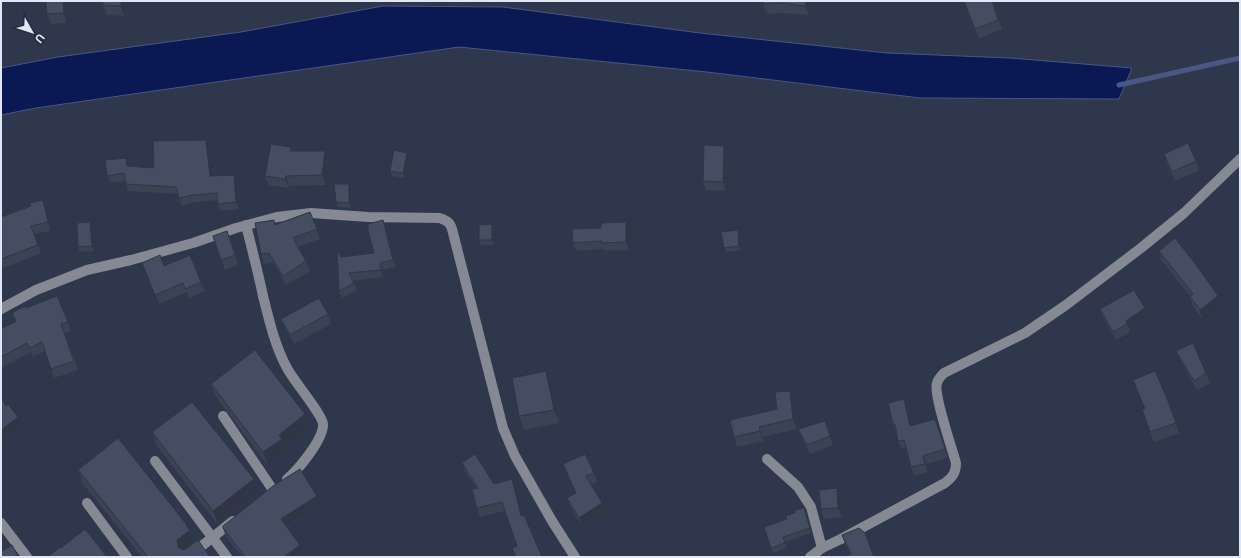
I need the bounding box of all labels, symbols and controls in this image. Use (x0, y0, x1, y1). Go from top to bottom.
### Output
north arrow (12, 12, 52, 52)
text: U (32, 31, 48, 46)

